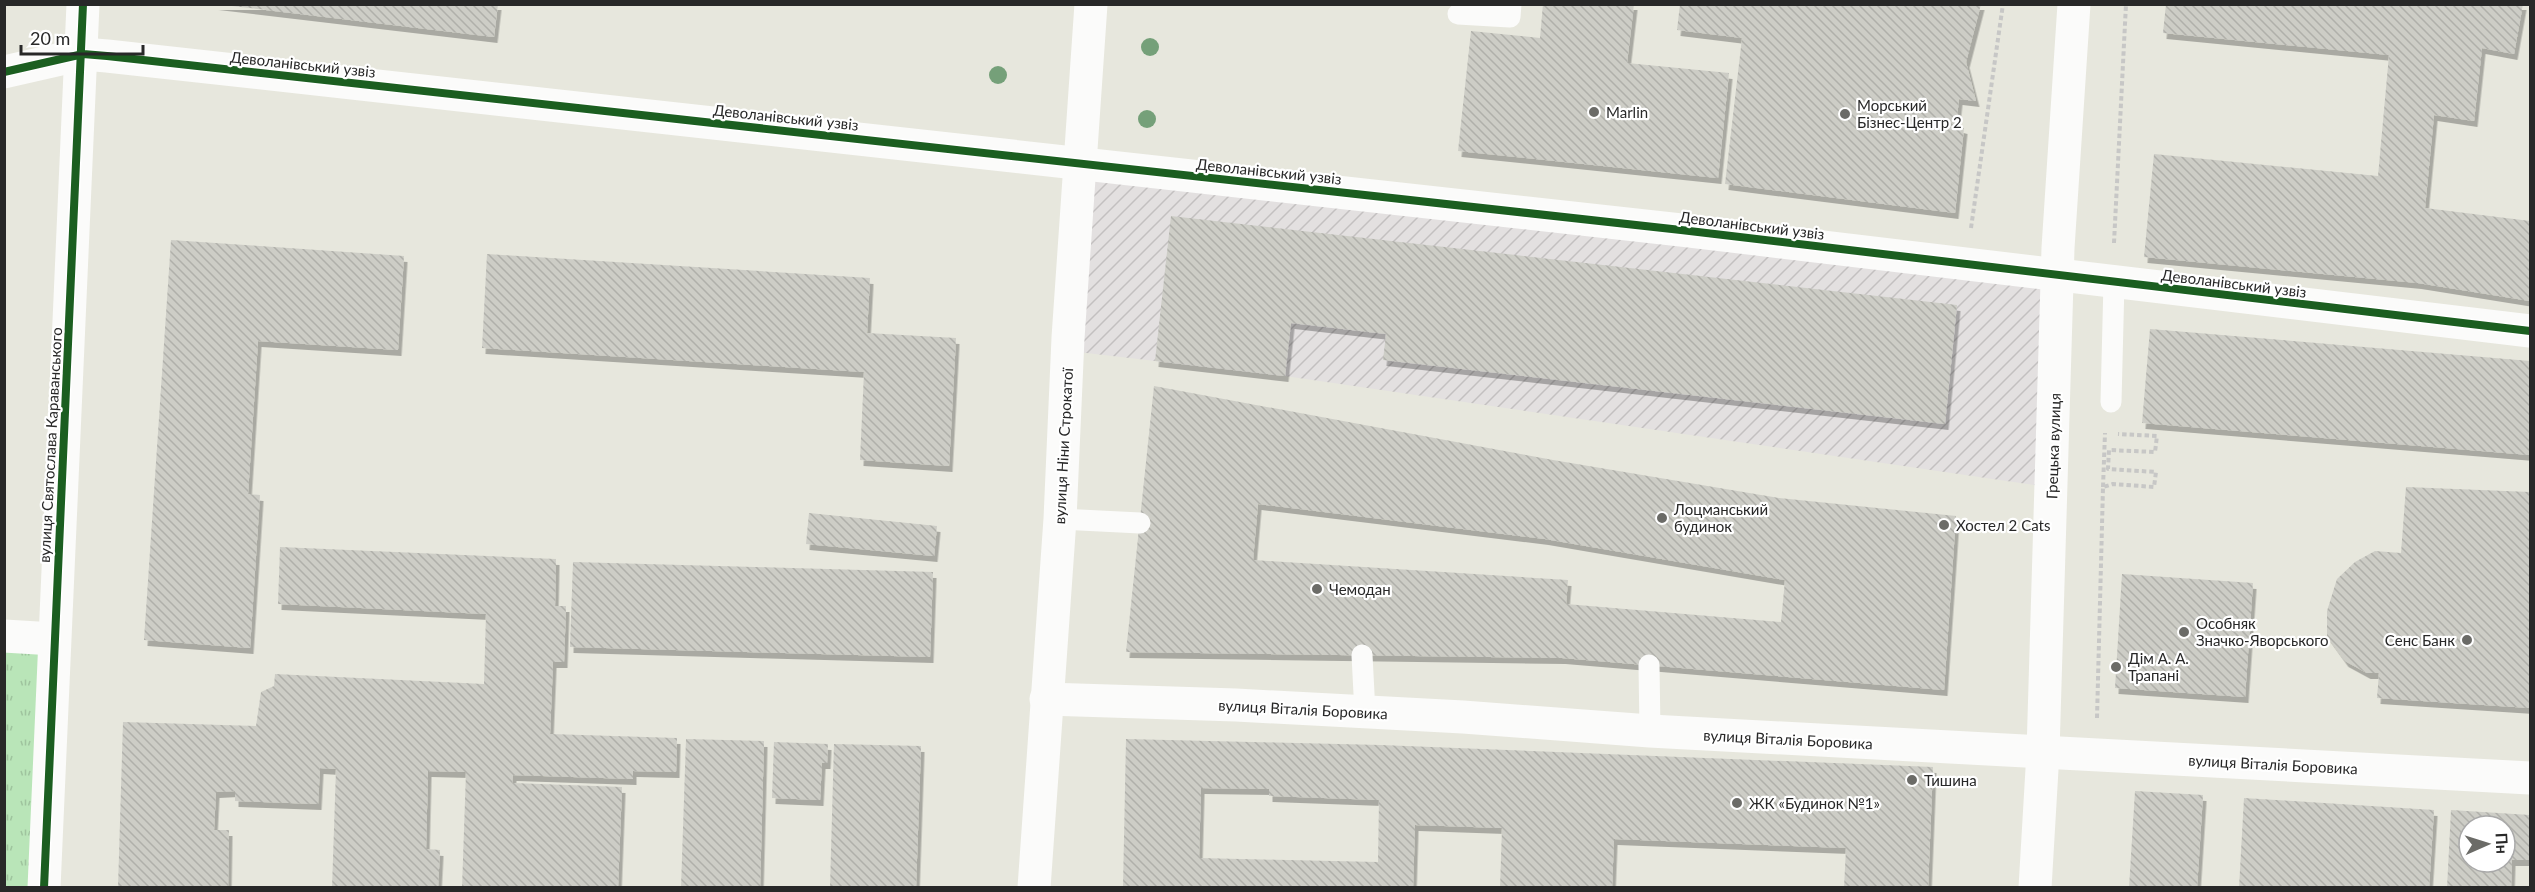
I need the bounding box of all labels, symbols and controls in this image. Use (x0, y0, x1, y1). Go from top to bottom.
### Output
scale bar (21, 18, 142, 56)
text: 20 m (30, 27, 70, 49)
street label: Деволанівський узвіз (229, 47, 377, 81)
place label: Морський Бізнес-Центр 2 (1857, 96, 1962, 131)
street label: Деволанівський узвіз (712, 100, 860, 134)
place label: Marlin (1606, 103, 1648, 121)
marker: Marlin (1587, 105, 1601, 119)
marker: Морський Бізнес-Центр 2 (1838, 107, 1852, 121)
street label: Деволанівський узвіз (1195, 154, 1343, 188)
street label: Деволанівський узвіз (1678, 207, 1826, 243)
street label: Деволанівський узвіз (2160, 265, 2308, 301)
street label: вулиця Святослава Караванського (35, 327, 65, 563)
street label: вулиця Ніни Строкатої (1050, 367, 1076, 525)
street label: Грецька вулиця (2042, 393, 2064, 499)
place label: Лоцманський будинок (1673, 500, 1768, 535)
marker: Лоцманський будинок (1655, 511, 1669, 525)
place label: Хостел 2 Cats (1956, 516, 2050, 534)
marker: Хостел 2 Cats (1937, 518, 1951, 532)
place label: Чемодан (1329, 580, 1391, 598)
marker: Чемодан (1310, 582, 1324, 596)
place label: Особняк Значко-Яворського (2196, 614, 2329, 649)
marker: Особняк Значко-Яворського (2177, 625, 2191, 639)
place label: Сенс Банк (2385, 631, 2455, 649)
marker: Сенс Банк (2460, 633, 2474, 647)
place label: Дім А. А. Трапані (2128, 649, 2189, 684)
marker: Дім А. А. Трапані (2109, 660, 2123, 674)
street label: вулиця Віталія Боровика (1218, 696, 1388, 722)
street label: вулиця Віталія Боровика (1703, 726, 1873, 752)
street label: вулиця Віталія Боровика (2188, 751, 2358, 777)
place label: Тишина (1924, 771, 1977, 789)
marker: Тишина (1905, 773, 1919, 787)
place label: ЖК «Будинок №1» (1749, 794, 1880, 812)
marker: ЖК «Будинок №1» (1730, 796, 1744, 810)
north arrow (2457, 814, 2517, 874)
text: Пн (2492, 832, 2513, 854)

